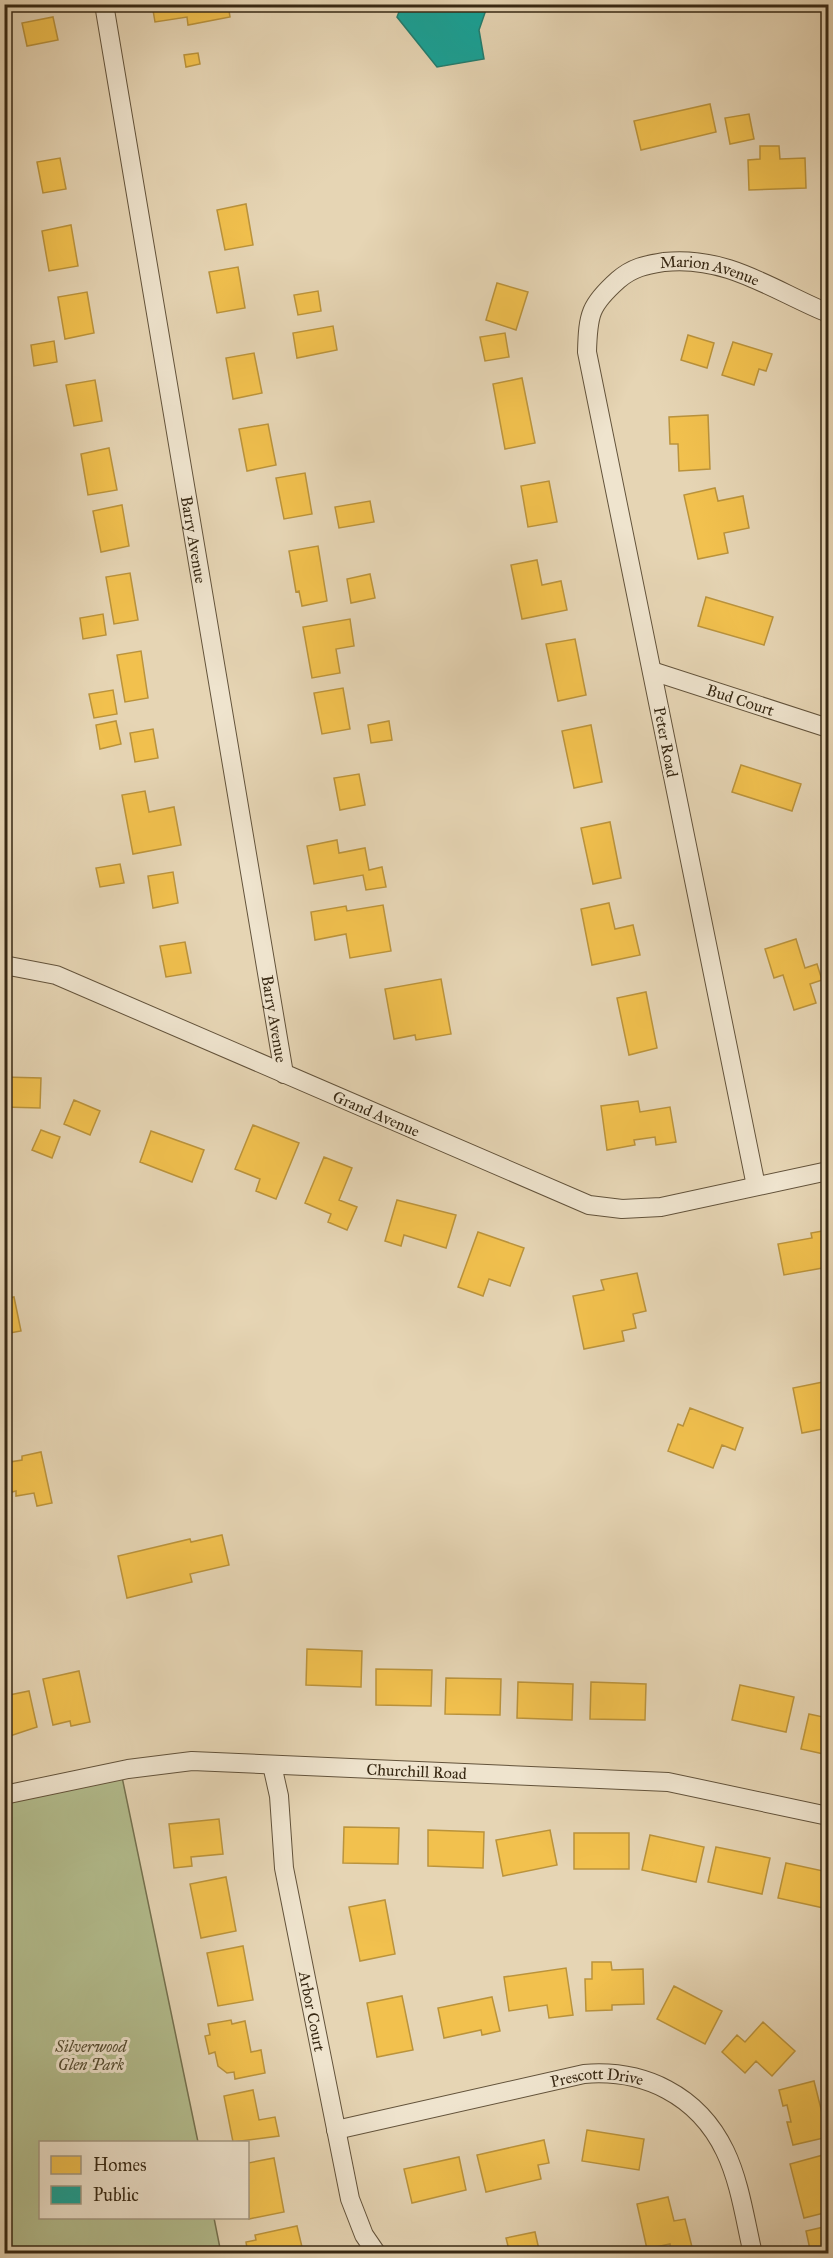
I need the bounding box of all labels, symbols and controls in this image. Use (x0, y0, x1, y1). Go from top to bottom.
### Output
street label: Marion Avenue (659, 251, 763, 289)
street label: Barry Avenue (177, 494, 211, 585)
street label: Bud Court (704, 680, 777, 720)
street label: Peter Road (650, 705, 682, 779)
street label: Barry Avenue (258, 974, 291, 1064)
street label: Grand Avenue (330, 1086, 423, 1141)
street label: Churchill Road (366, 1759, 467, 1783)
street label: Arbor Court (295, 1968, 330, 2053)
park label: Silverwood Glen Park (54, 2037, 128, 2074)
street label: Prescott Drive (548, 2064, 646, 2091)
legend (39, 2141, 249, 2219)
text: Homes (93, 2154, 147, 2176)
text: Public (93, 2184, 139, 2206)

